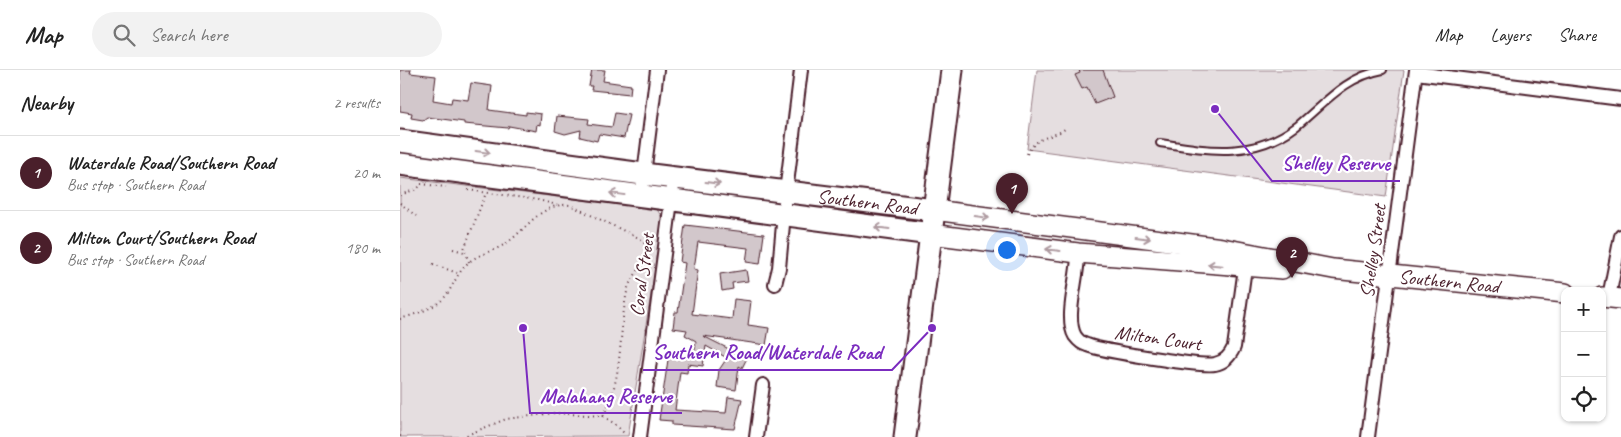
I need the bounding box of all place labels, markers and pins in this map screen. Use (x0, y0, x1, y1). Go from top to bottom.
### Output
callout: Shelley Reserve (1272, 145, 1400, 181)
pin: 1 (996, 173, 1028, 214)
pin: 2 (1276, 237, 1308, 278)
callout: Southern Road/Waterdale Road (643, 334, 892, 370)
callout: Malahang Reserve (530, 377, 682, 413)

